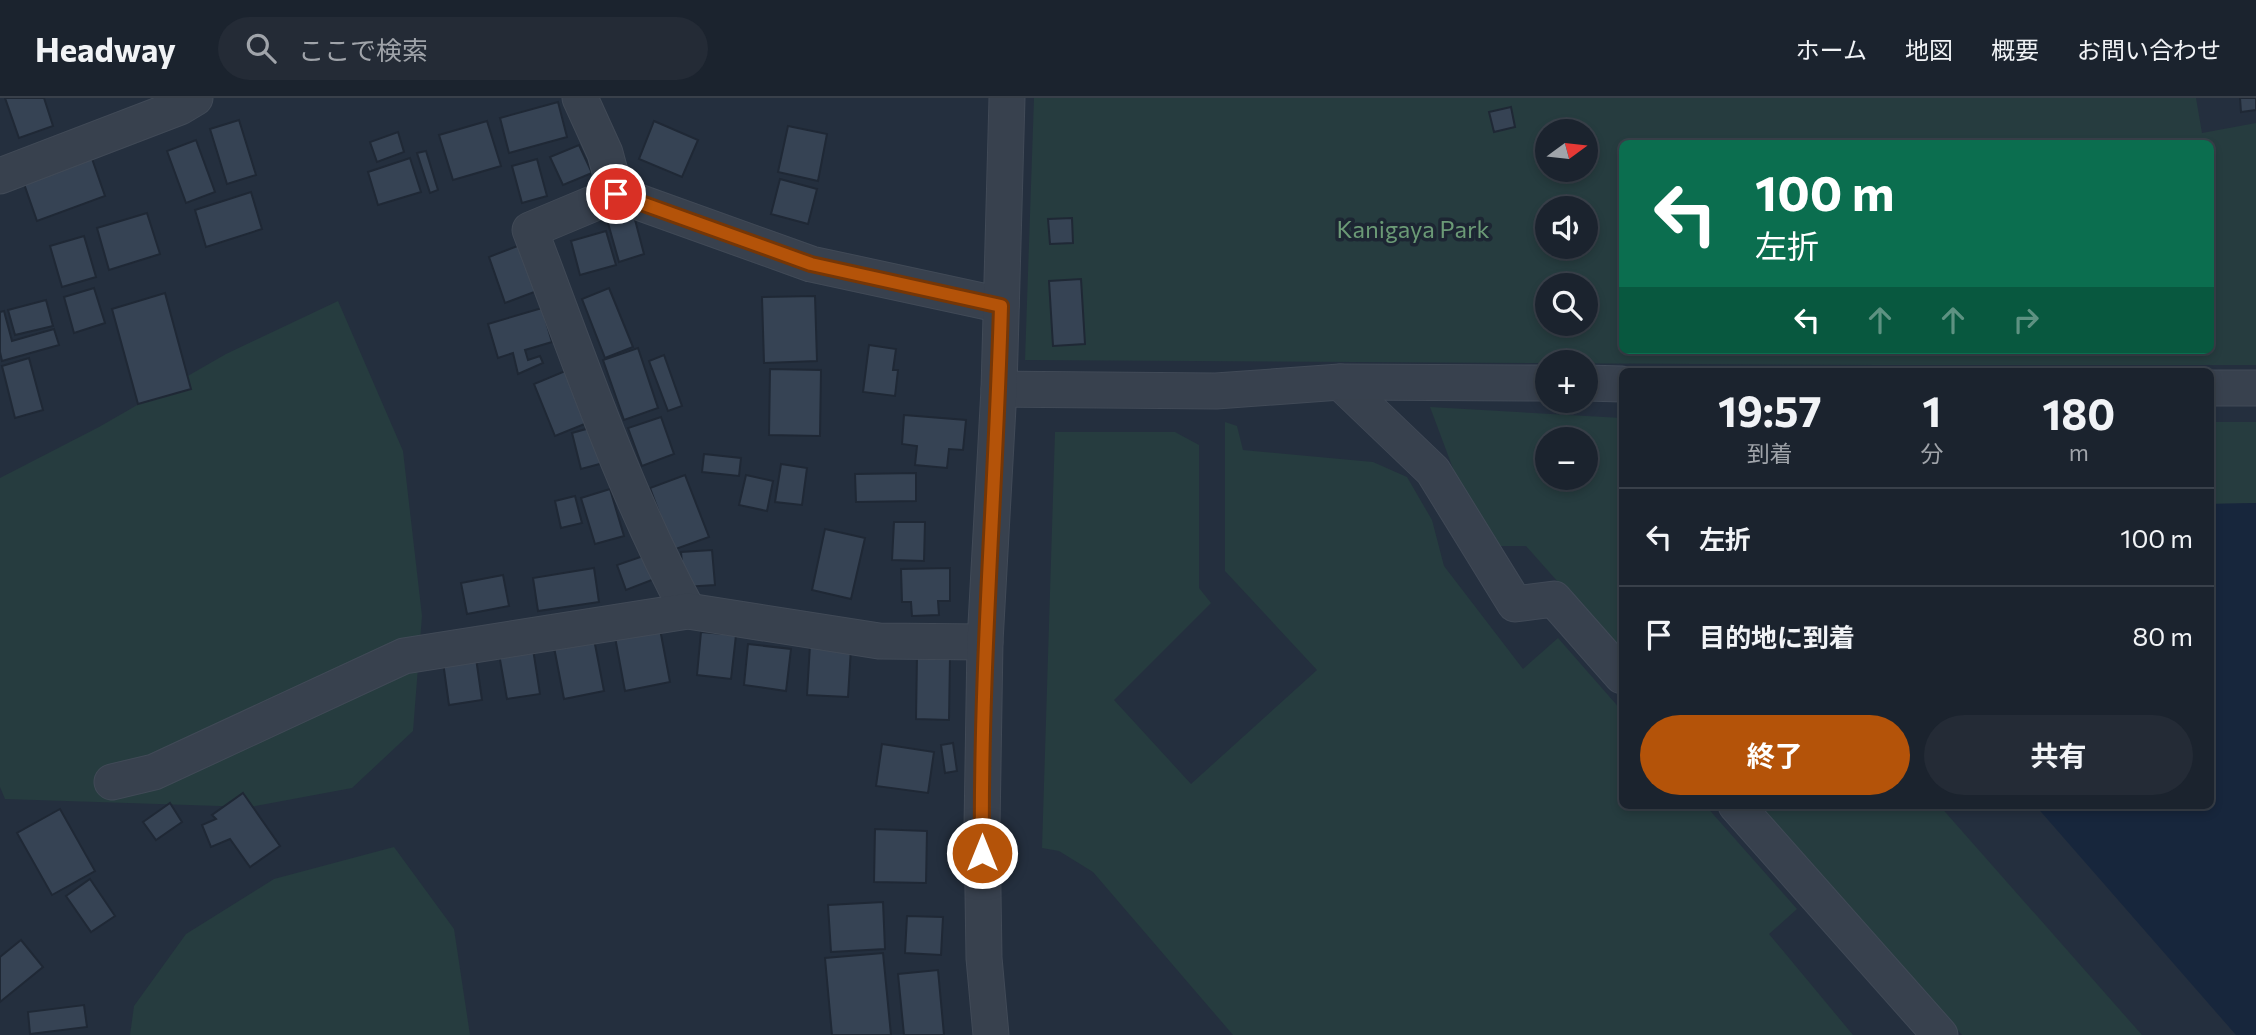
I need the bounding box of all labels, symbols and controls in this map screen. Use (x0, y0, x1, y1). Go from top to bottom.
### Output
search box (218, 17, 708, 80)
text: Headway (35, 28, 176, 69)
icon: search (242, 29, 280, 67)
text: ここで検索 (298, 34, 428, 65)
text: ホーム (1796, 35, 1867, 64)
text: 地図 (1905, 35, 1953, 64)
text: 概要 (1991, 35, 2039, 64)
text: お問い合わせ (2077, 35, 2221, 64)
north arrow (1535, 119, 1598, 182)
map controls (1535, 119, 1598, 490)
text: 100 m (1755, 161, 1894, 221)
pin (586, 164, 646, 224)
icon: left (1640, 168, 1731, 259)
icon: arrive (597, 175, 635, 213)
button: sound (1535, 196, 1598, 259)
park label: Kanigaya Park (1336, 214, 1490, 243)
text: 左折 (1755, 225, 1819, 265)
button: search (1535, 273, 1598, 336)
icon: left (1788, 301, 1826, 339)
icon: ahead (1861, 301, 1899, 339)
icon: ahead (1934, 301, 1972, 339)
icon: right (2007, 301, 2045, 339)
button: + (1535, 350, 1598, 413)
text: 19:57 (1718, 384, 1821, 436)
text: 1 (1922, 384, 1941, 436)
text: 180 (2042, 387, 2115, 439)
button: − (1535, 427, 1598, 490)
text: m (2069, 438, 2089, 466)
text: 到着 (1747, 439, 1793, 467)
text: 分 (1920, 439, 1943, 467)
icon: left (1640, 518, 1678, 556)
text: 100 m (2120, 522, 2193, 553)
text: 左折 (1699, 523, 1751, 554)
icon: arrive (1640, 616, 1678, 654)
text: 80 m (2133, 620, 2193, 651)
text: 目的地に到着 (1699, 621, 1855, 652)
button: 終了 (1640, 715, 1910, 795)
button: 共有 (1924, 715, 2193, 795)
position arrow (945, 816, 1019, 890)

